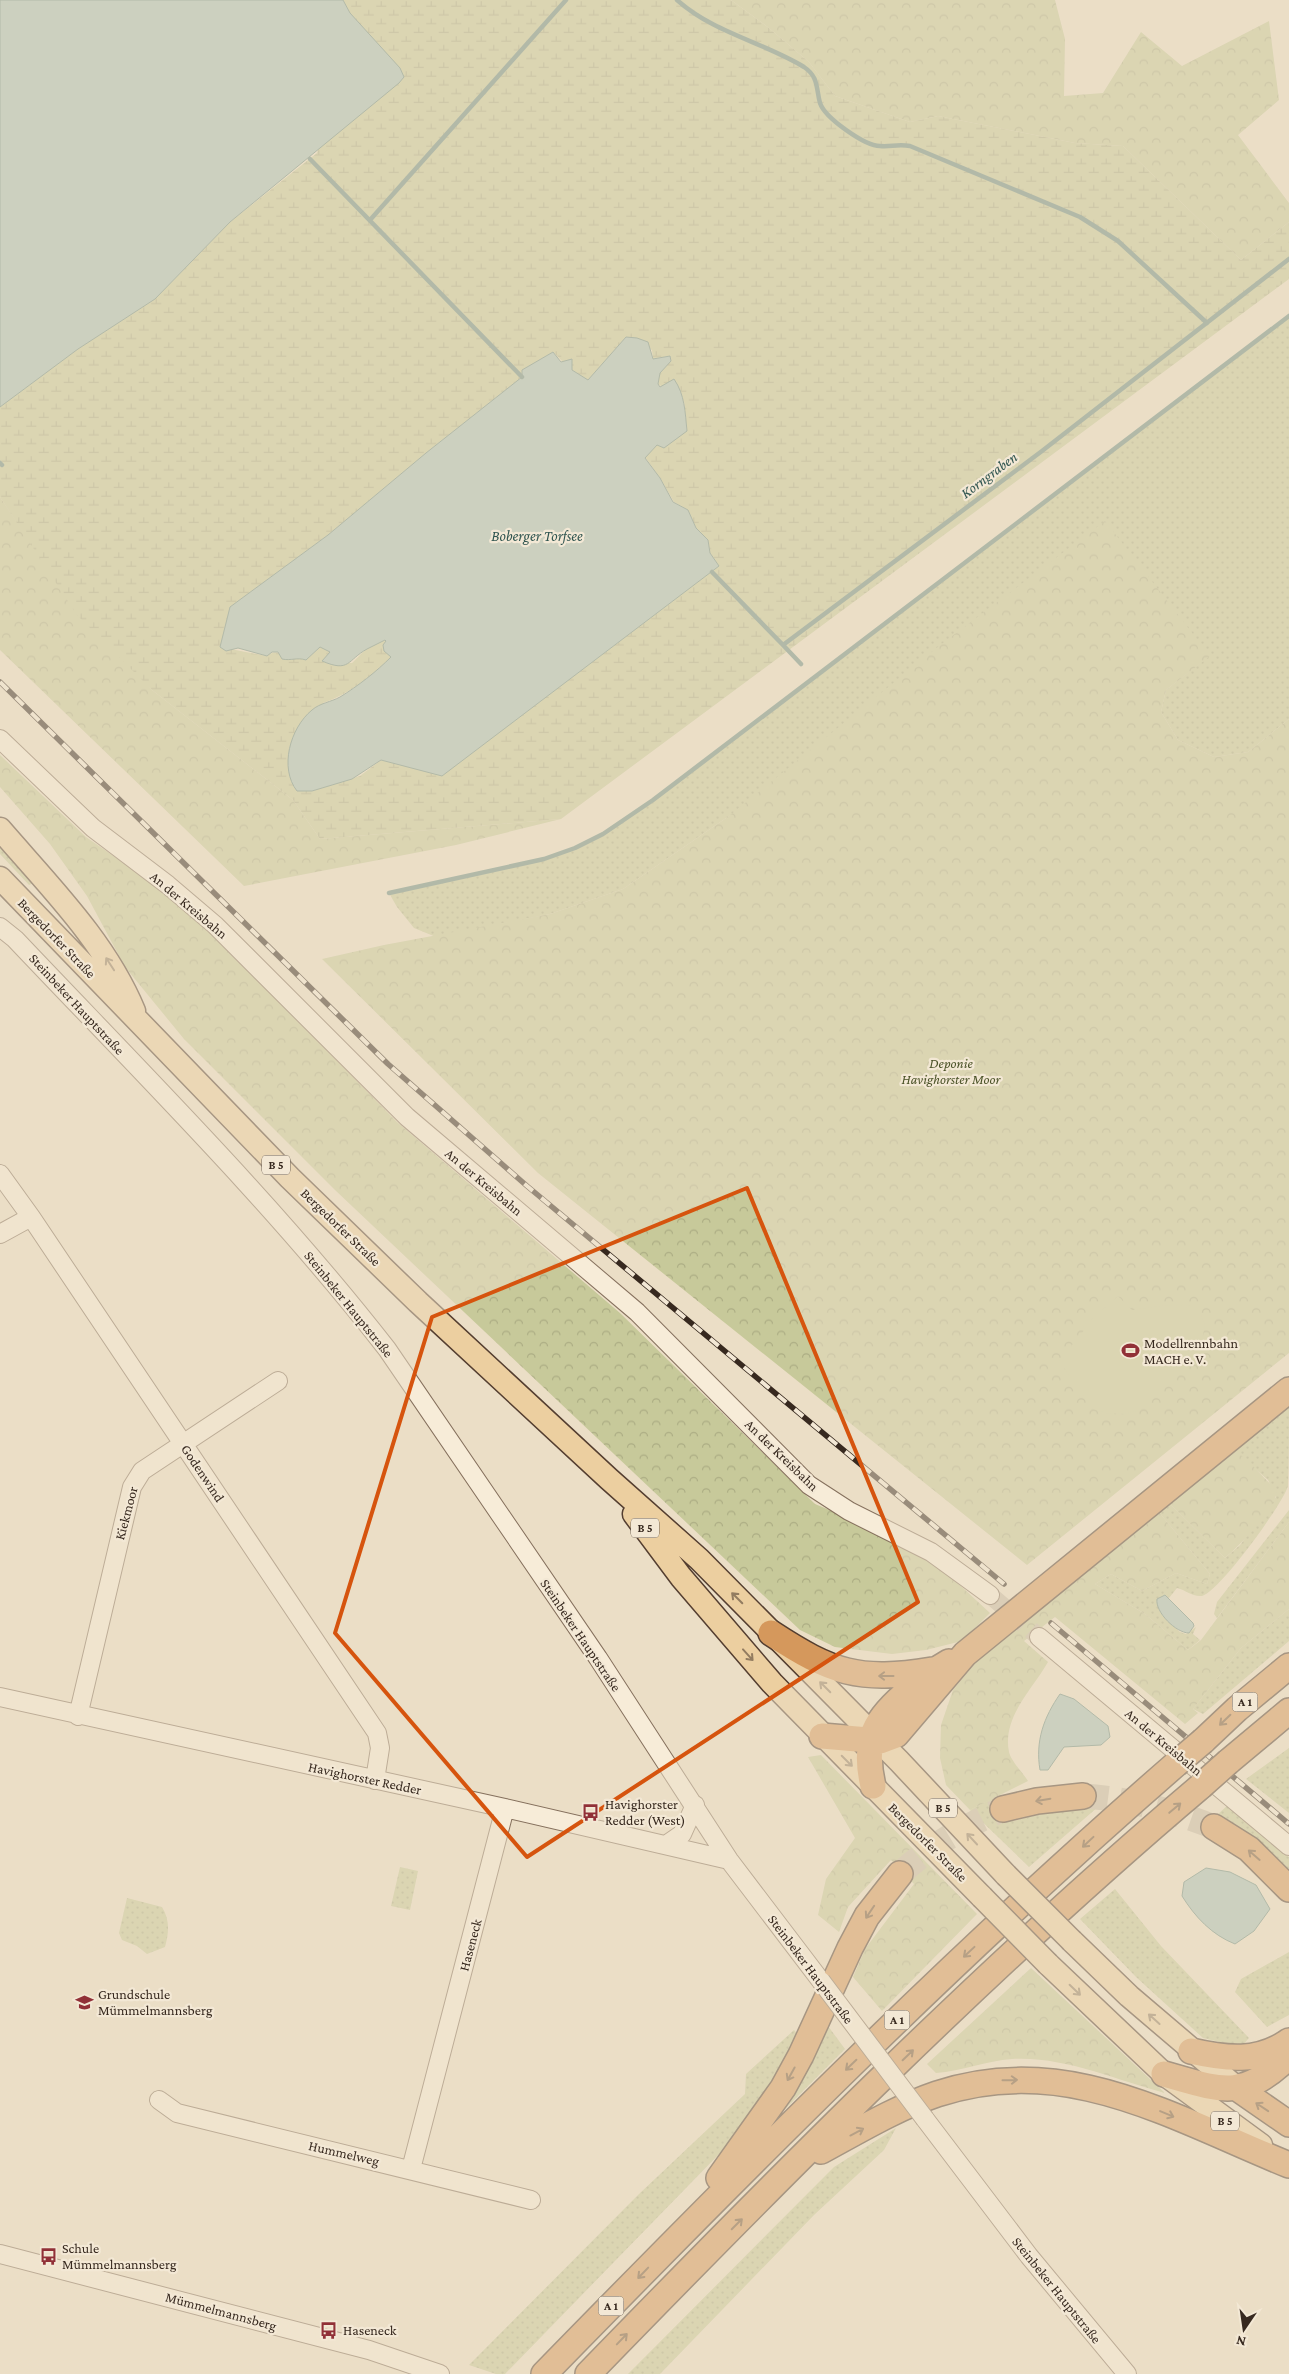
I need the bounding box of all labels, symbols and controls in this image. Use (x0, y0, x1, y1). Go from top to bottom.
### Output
water label: Korngraben (958, 448, 1021, 502)
water label: Boberger Torfsee (491, 528, 583, 545)
street label: An der Kreisbahn (147, 868, 231, 942)
street label: Bergedorfer Straße (15, 895, 99, 981)
street label: Steinbeker Hauptstraße (26, 950, 128, 1058)
one-way arrow (105, 957, 115, 971)
park label: Deponie Havighorster Moor (902, 1055, 1002, 1087)
street label: An der Kreisbahn (442, 1145, 526, 1219)
road number: B 5 (262, 1156, 290, 1174)
street label: Bergedorfer Straße (298, 1185, 384, 1269)
street label: Steinbeker Hauptstraße (301, 1248, 397, 1360)
place label: Modellrennbahn MACH e. V. (1144, 1335, 1239, 1367)
sports icon: Modellrennbahn MACH e. V. (1120, 1341, 1140, 1361)
street label: An der Kreisbahn (742, 1416, 822, 1494)
street label: Godenwind (178, 1441, 228, 1505)
street label: Kiekmoor (111, 1485, 141, 1541)
road number: B 5 (631, 1519, 659, 1538)
street label: Steinbeker Hauptstraße (537, 1576, 625, 1694)
one-way arrow (731, 1592, 743, 1604)
one-way arrow (742, 1649, 753, 1662)
one-way arrow (878, 1671, 894, 1681)
one-way arrow (819, 1681, 832, 1693)
road number: A 1 (1232, 1692, 1258, 1711)
street label: An der Kreisbahn (1122, 1705, 1206, 1779)
one-way arrow (1219, 1714, 1232, 1726)
one-way arrow (841, 1755, 854, 1767)
street label: Havighorster Redder (307, 1758, 423, 1798)
place label: Havighorster Redder (West) (605, 1796, 685, 1829)
one-way arrow (1035, 1796, 1051, 1805)
street label: Bergedorfer Straße (885, 1799, 971, 1885)
road number: B 5 (929, 1799, 957, 1818)
bus stop icon: Havighorster Redder (West) (581, 1802, 601, 1822)
one-way arrow (1168, 1803, 1181, 1814)
one-way arrow (966, 1833, 978, 1845)
one-way arrow (1081, 1836, 1094, 1848)
one-way arrow (1248, 1849, 1261, 1860)
one-way arrow (865, 1905, 875, 1919)
street label: Steinbeker Hauptstraße (765, 1911, 857, 2027)
street label: Haseneck (455, 1917, 485, 1973)
one-way arrow (962, 1946, 975, 1958)
one-way arrow (1069, 1984, 1082, 1996)
place label: Grundschule Mümmelmannsberg (98, 1986, 213, 2018)
school or university icon: Grundschule Mümmelmannsberg (74, 1992, 94, 2012)
road number: A 1 (884, 2010, 910, 2030)
one-way arrow (1148, 2013, 1161, 2025)
one-way arrow (902, 2049, 914, 2061)
one-way arrow (845, 2059, 858, 2071)
one-way arrow (786, 2066, 796, 2081)
one-way arrow (1001, 2075, 1017, 2085)
one-way arrow (1256, 2102, 1270, 2112)
one-way arrow (1159, 2110, 1174, 2119)
road number: B 5 (1211, 2112, 1239, 2130)
one-way arrow (849, 2126, 864, 2136)
street label: Hummelweg (307, 2137, 381, 2169)
one-way arrow (731, 2217, 743, 2230)
street label: Steinbeker Hauptstraße (1009, 2234, 1105, 2346)
place label: Schule Mümmelmannsberg (62, 2240, 177, 2272)
bus stop icon: Schule Mümmelmannsberg (38, 2246, 58, 2266)
one-way arrow (637, 2266, 649, 2279)
street label: Mümmelmannsberg (164, 2288, 279, 2334)
road number: A 1 (598, 2296, 624, 2316)
north arrow (1219, 2304, 1269, 2354)
bus stop icon: Haseneck (319, 2320, 339, 2340)
place label: Haseneck (343, 2322, 397, 2338)
one-way arrow (616, 2333, 629, 2345)
text: N (1234, 2333, 1248, 2351)

